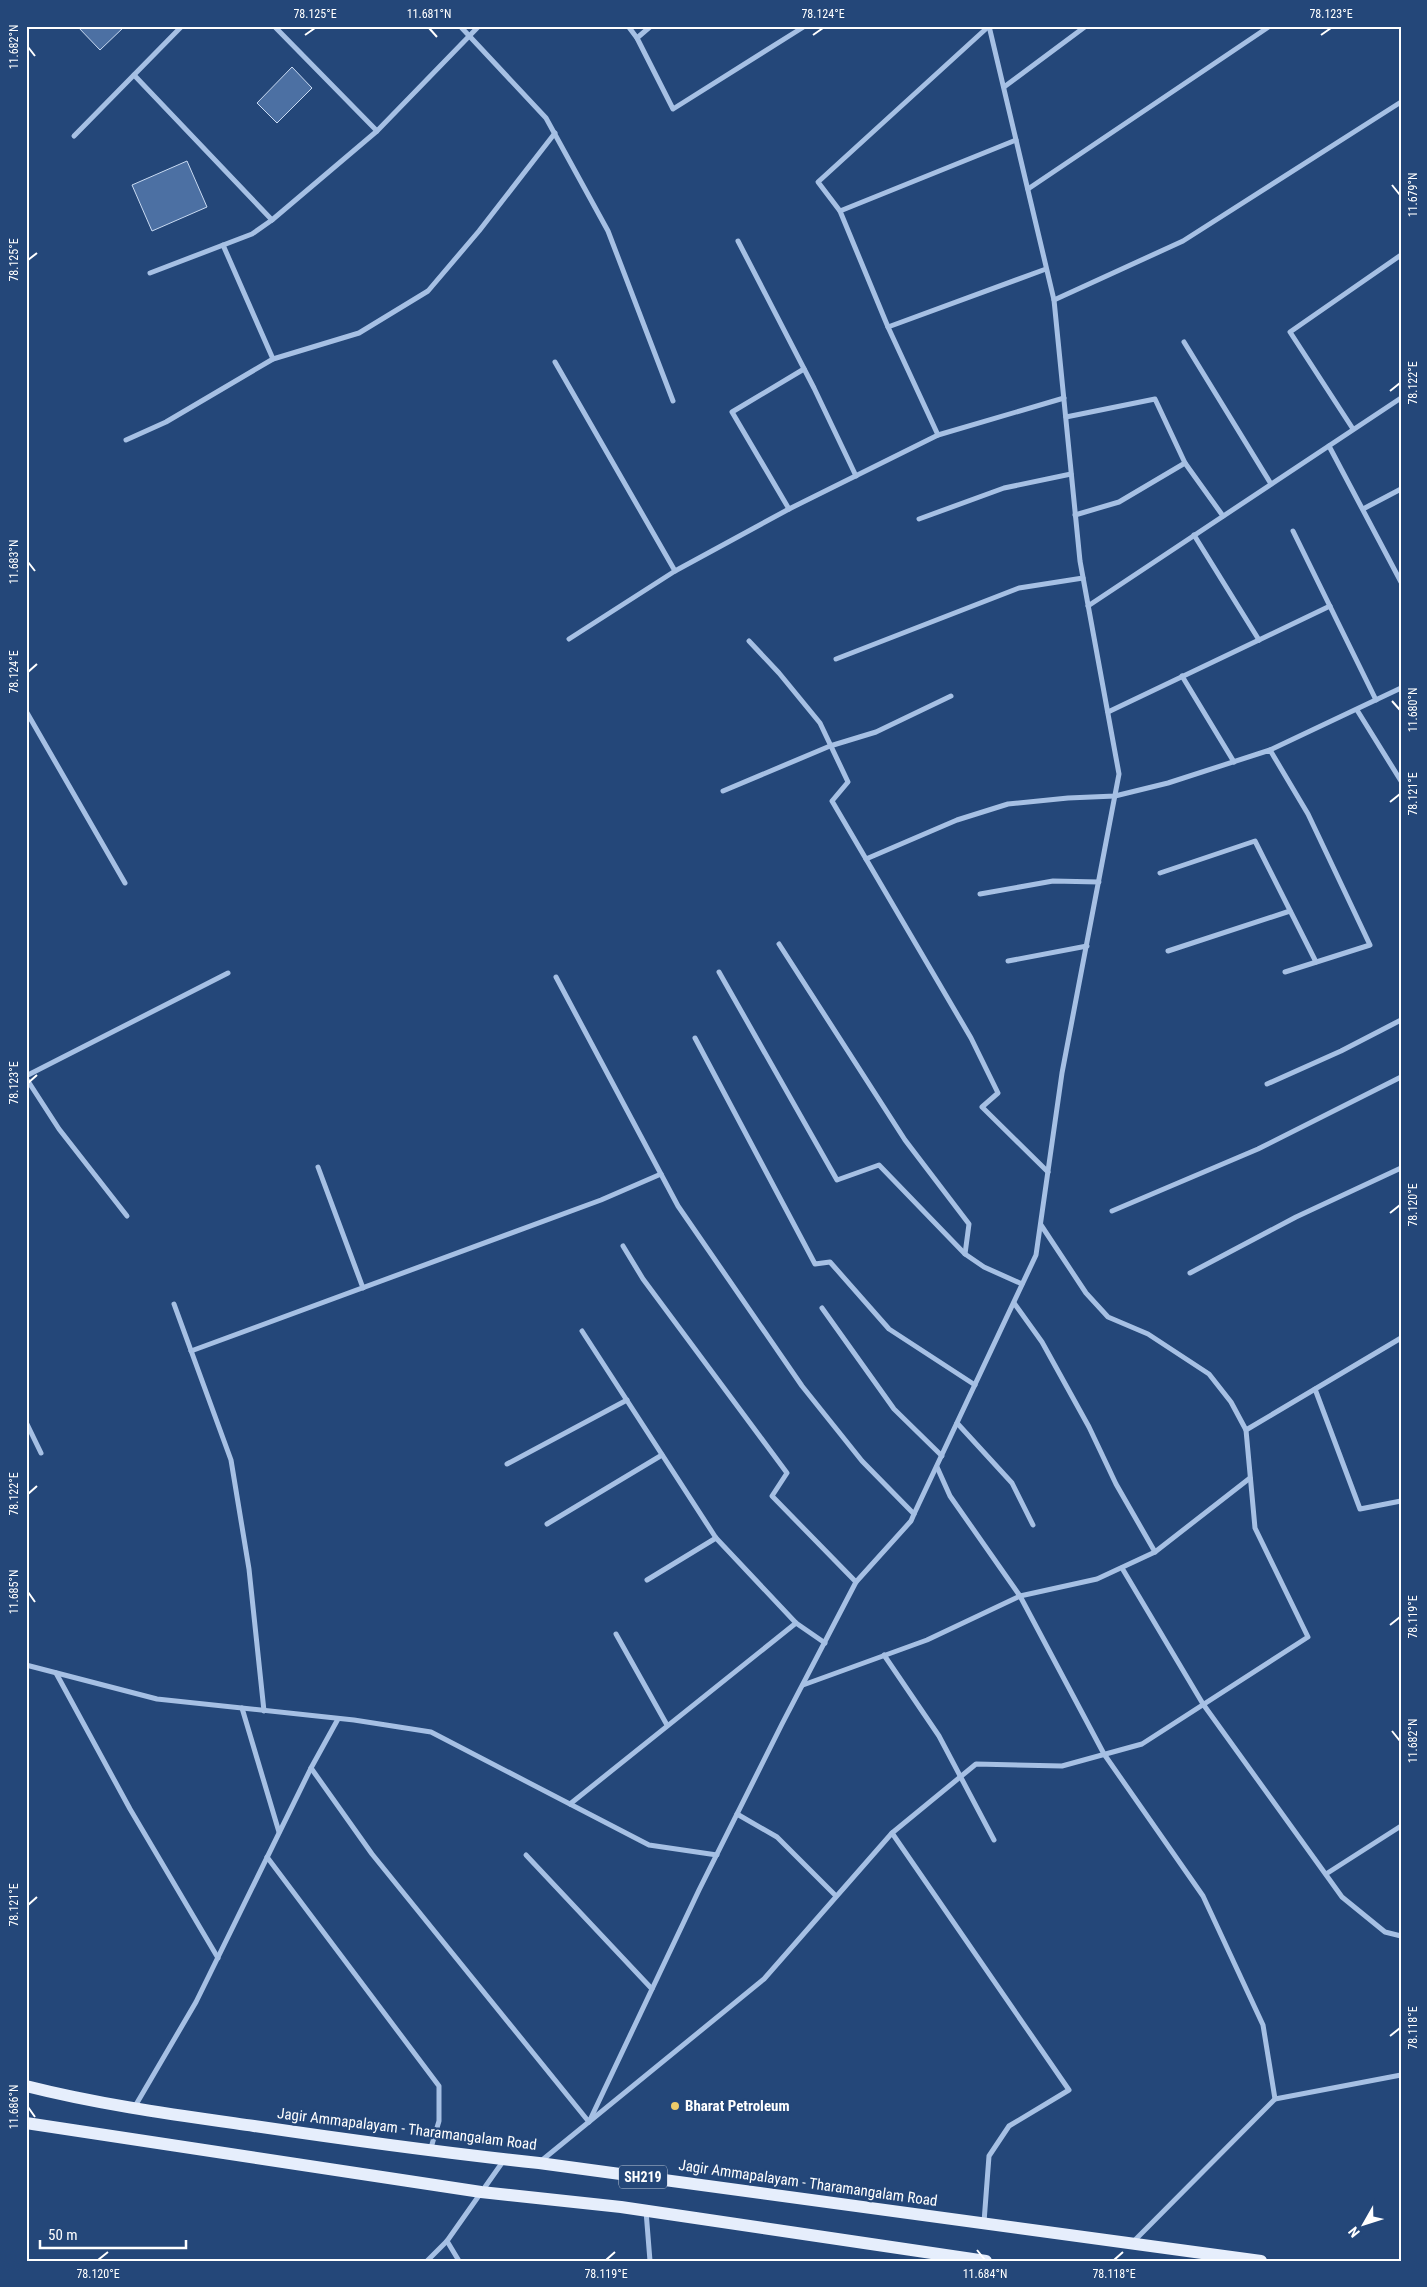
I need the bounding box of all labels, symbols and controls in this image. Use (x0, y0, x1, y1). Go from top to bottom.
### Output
text: 78.125°E (293, 7, 337, 21)
text: 11.681°N (407, 7, 451, 21)
text: 78.124°E (801, 7, 845, 21)
text: 78.123°E (1309, 7, 1353, 21)
text: 11.682°N (7, 25, 21, 69)
text: 11.679°N (1406, 173, 1420, 217)
text: 78.125°E (7, 238, 21, 282)
text: 78.122°E (1406, 361, 1420, 405)
text: 11.683°N (7, 540, 21, 584)
text: 78.124°E (7, 650, 21, 694)
text: 11.680°N (1406, 688, 1420, 732)
text: 78.121°E (1406, 772, 1420, 816)
text: 78.123°E (7, 1061, 21, 1105)
text: 78.120°E (1406, 1183, 1420, 1227)
text: 78.122°E (7, 1472, 21, 1516)
text: 11.685°N (7, 1570, 21, 1614)
text: 78.119°E (1406, 1595, 1420, 1639)
text: 11.682°N (1406, 1719, 1420, 1763)
text: 78.121°E (7, 1883, 21, 1927)
text: 78.118°E (1406, 2006, 1420, 2050)
text: 11.686°N (7, 2085, 21, 2129)
place label: Bharat Petroleum (685, 2097, 790, 2115)
marker: Bharat Petroleum (669, 2100, 681, 2112)
street label: Jagir Ammapalayam - Tharamangalam Road (276, 2104, 538, 2154)
street label: Jagir Ammapalayam - Tharamangalam Road (677, 2156, 939, 2210)
road number: SH219 (619, 2166, 667, 2188)
north arrow (1340, 2200, 1390, 2250)
scale bar (40, 2217, 186, 2249)
text: N (1345, 2224, 1363, 2241)
text: 50 m (48, 2226, 78, 2244)
text: 78.120°E (76, 2267, 120, 2281)
text: 78.119°E (584, 2267, 628, 2281)
text: 11.684°N (963, 2267, 1007, 2281)
text: 78.118°E (1092, 2267, 1136, 2281)

